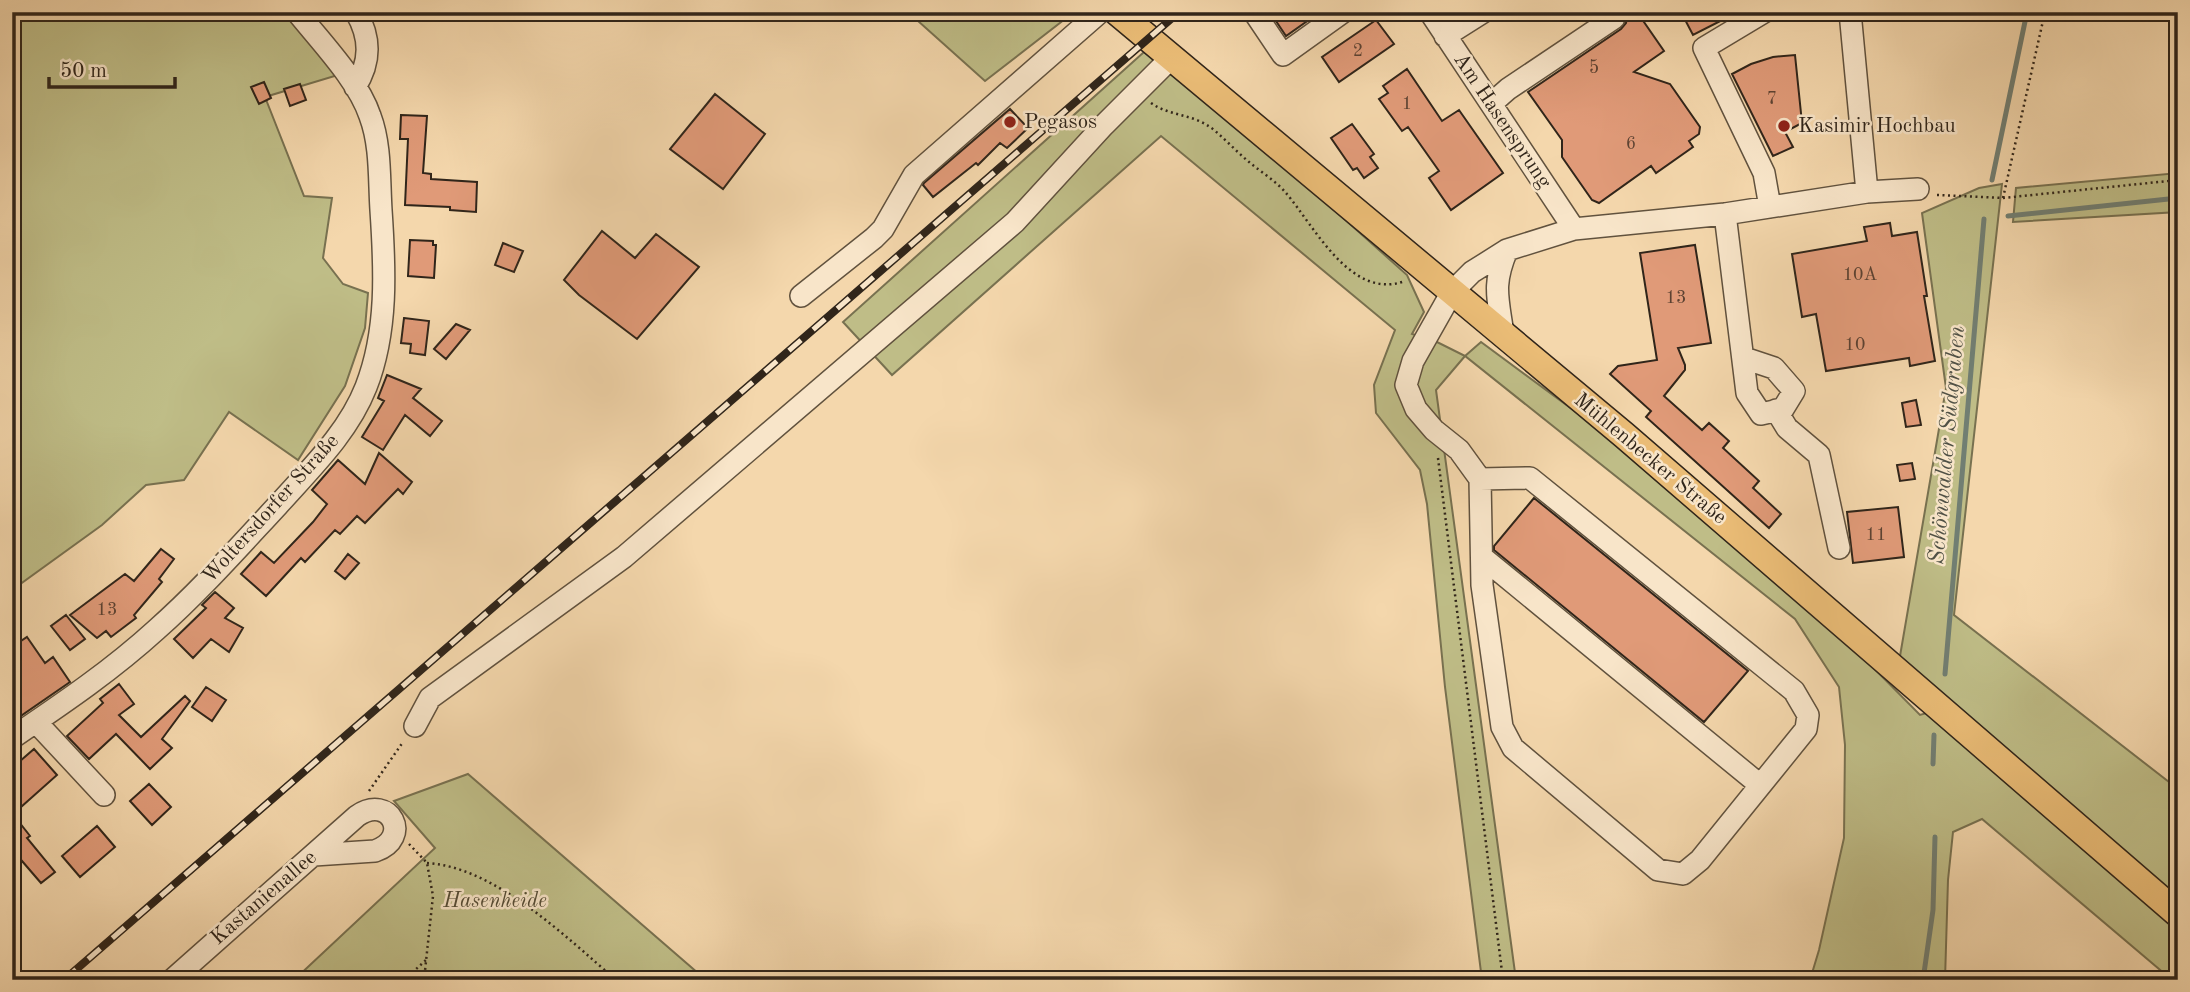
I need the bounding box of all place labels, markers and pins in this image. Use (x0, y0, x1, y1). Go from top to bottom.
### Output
place label: Pegasos (1024, 112, 1097, 133)
marker: Pegasos (1002, 114, 1018, 130)
place label: Kasimir Hochbau (1798, 116, 1956, 137)
marker: Kasimir Hochbau (1776, 118, 1792, 134)

